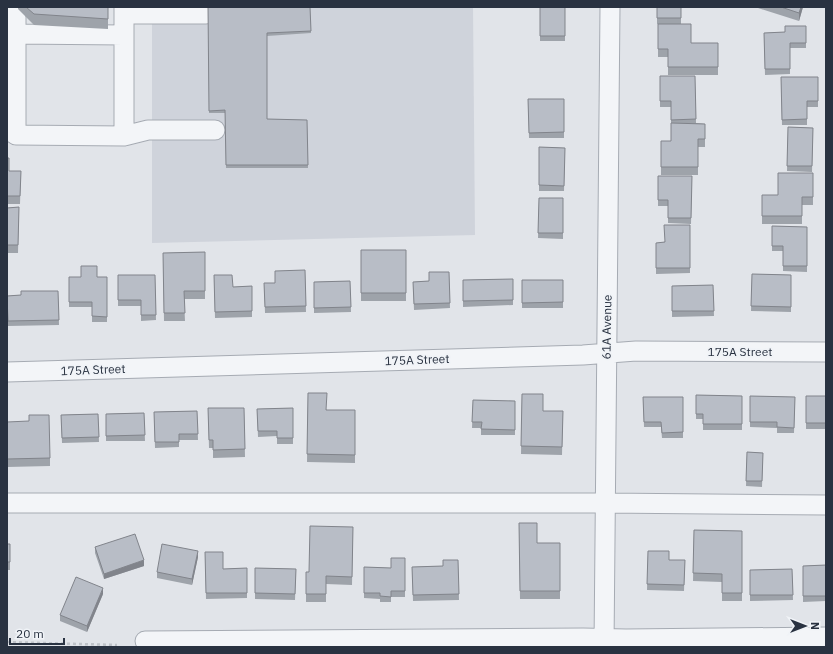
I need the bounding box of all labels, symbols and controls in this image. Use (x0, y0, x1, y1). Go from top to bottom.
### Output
street label: 61A Avenue (598, 294, 615, 360)
street label: 175A Street (707, 344, 773, 359)
street label: 175A Street (384, 351, 450, 368)
street label: 175A Street (60, 361, 126, 378)
north arrow (785, 606, 825, 646)
scale bar (10, 620, 64, 646)
text: N (808, 622, 822, 630)
text: 20 m (16, 626, 44, 641)

